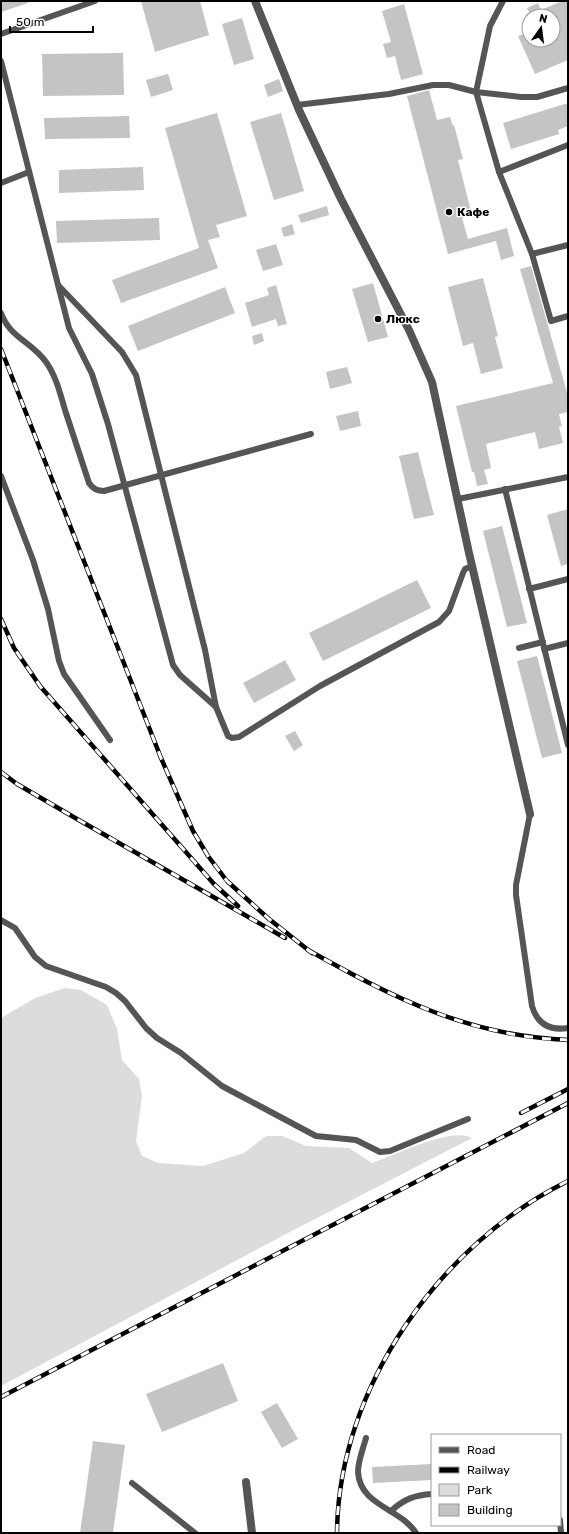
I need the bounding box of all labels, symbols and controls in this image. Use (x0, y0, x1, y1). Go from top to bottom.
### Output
scale bar (10, 8, 93, 34)
north arrow (521, 8, 561, 48)
text: N (538, 12, 549, 26)
text: 50 m (16, 15, 44, 29)
place label: Кафе (457, 205, 489, 219)
marker: Кафе (444, 207, 454, 217)
place label: Люкс (386, 312, 420, 326)
marker: Люкс (373, 314, 383, 324)
legend (431, 1434, 561, 1526)
text: Road (467, 1443, 495, 1457)
text: Railway (467, 1463, 510, 1477)
text: Park (467, 1483, 493, 1497)
text: Building (467, 1503, 513, 1517)

